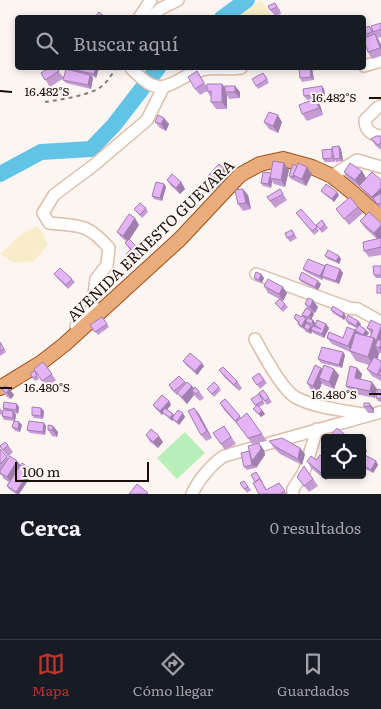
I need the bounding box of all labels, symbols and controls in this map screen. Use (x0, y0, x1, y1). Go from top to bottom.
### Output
search box (15, 15, 366, 70)
icon: search (33, 29, 61, 57)
text: Buscar aquí (73, 29, 178, 57)
text: 16.482°S (24, 82, 70, 100)
text: 16.482°S (311, 88, 357, 106)
street label: AVENIDA ERNESTO GUEVARA (61, 154, 239, 326)
text: 16.480°S (24, 378, 70, 396)
text: 16.480°S (311, 385, 357, 403)
map controls (321, 434, 366, 479)
button: locate (321, 434, 366, 479)
scale bar (15, 459, 149, 482)
text: 100 m (22, 461, 60, 481)
text: Cerca (20, 511, 81, 542)
text: 0 resultados (270, 515, 361, 539)
tab: Mapa (32, 650, 69, 700)
tab: Cómo llegar (133, 650, 213, 700)
tab: Guardados (277, 650, 349, 700)

